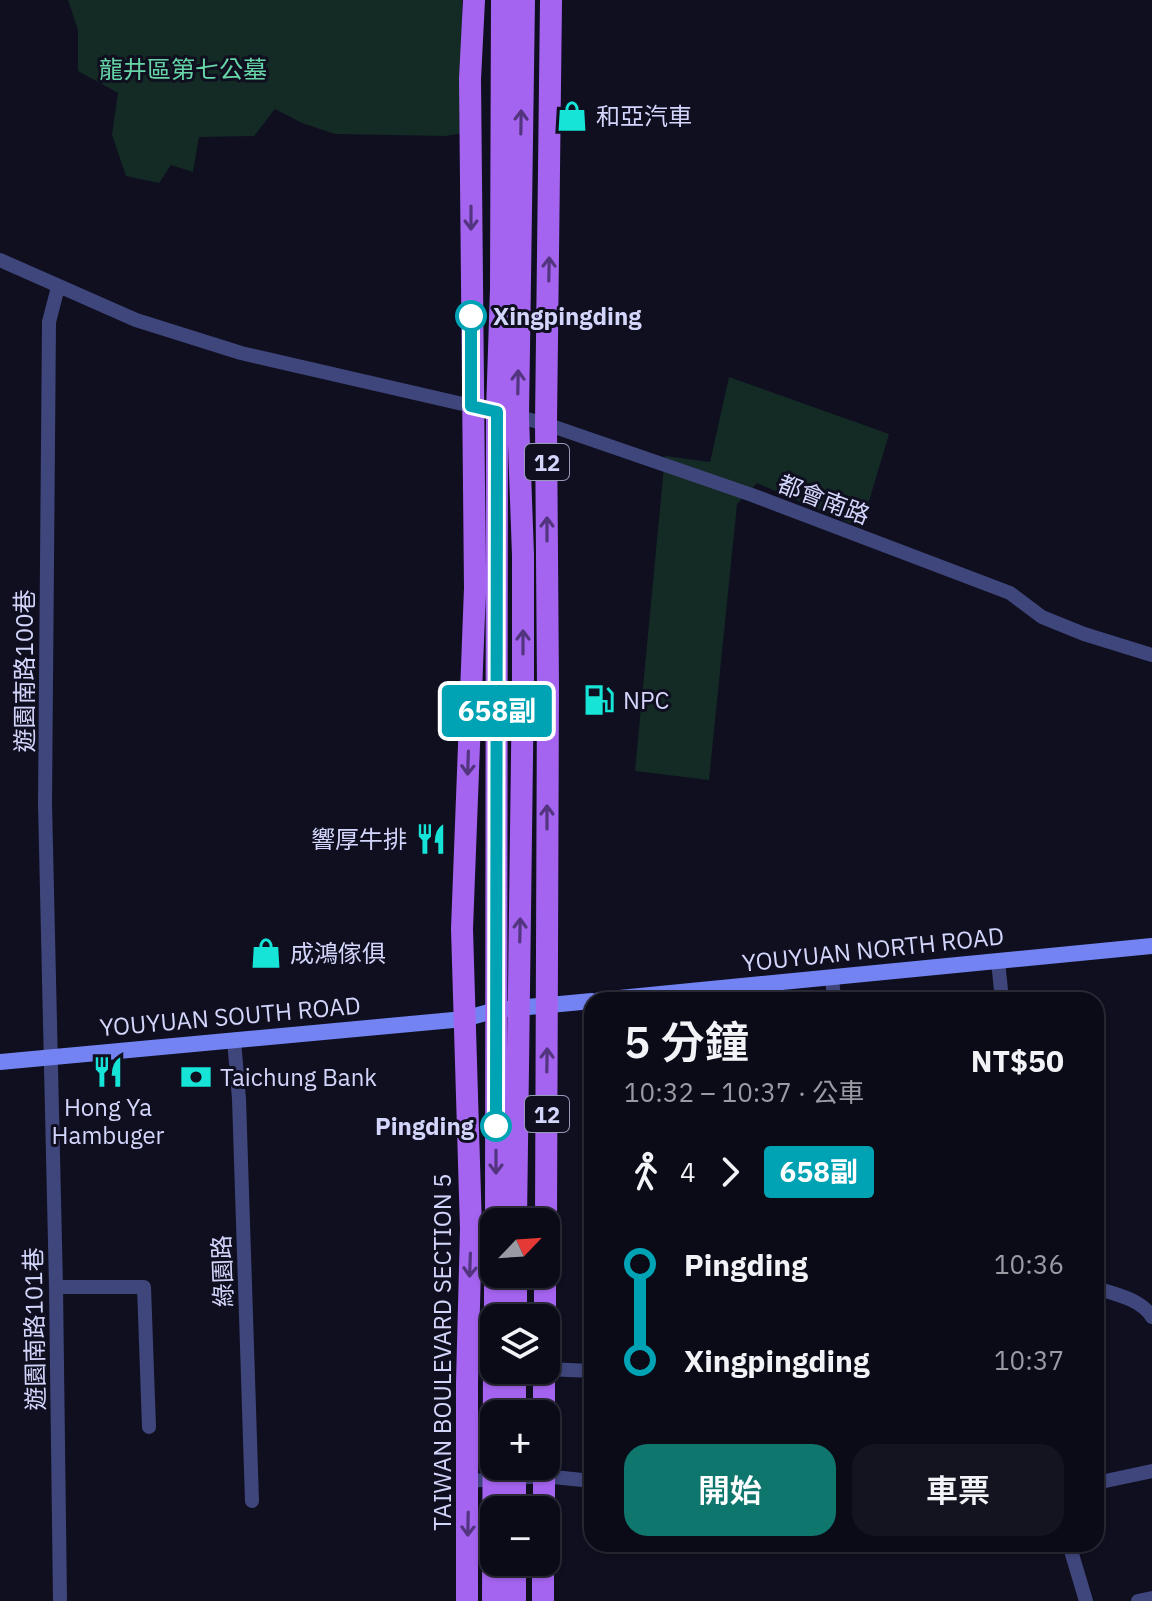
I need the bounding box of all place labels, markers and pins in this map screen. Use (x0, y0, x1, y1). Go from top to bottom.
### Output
shop icon: 和亞汽車 (555, 99, 589, 133)
place label: 和亞汽車 (596, 100, 692, 132)
place label: Xingpingding (493, 300, 642, 332)
marker: Xingpingding (456, 301, 486, 331)
fuel station icon: NPC (582, 683, 616, 717)
place label: NPC (623, 684, 670, 716)
restaurant icon: 響厚牛排 (414, 822, 448, 856)
place label: 響厚牛排 (311, 823, 407, 855)
shop icon: 成鴻傢俱 (249, 936, 283, 970)
place label: 成鴻傢俱 (290, 937, 386, 969)
restaurant icon: Hong Ya Hambuger (91, 1055, 125, 1089)
bank icon: Taichung Bank (179, 1060, 213, 1094)
place label: Taichung Bank (220, 1061, 377, 1093)
place label: Hong Ya Hambuger (52, 1091, 165, 1151)
place label: Pingding (375, 1110, 475, 1142)
marker: Pingding (481, 1111, 511, 1141)

